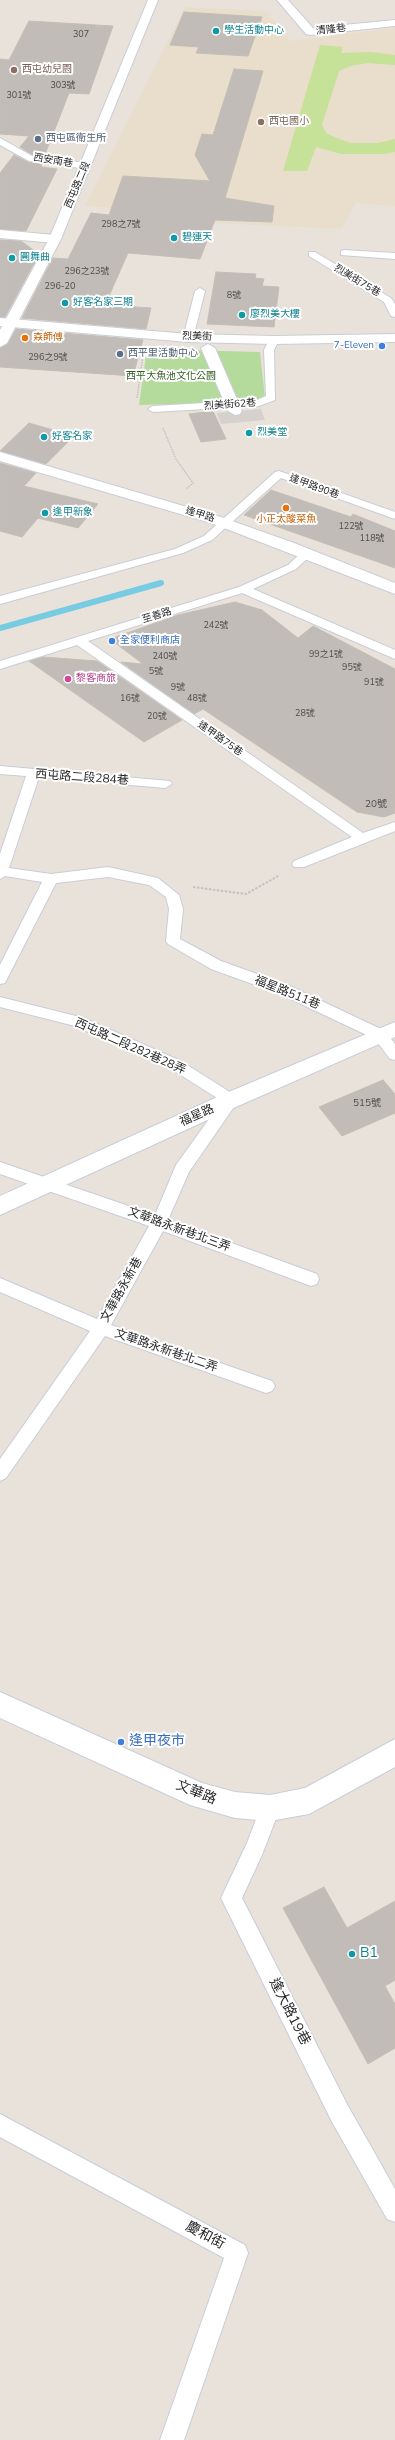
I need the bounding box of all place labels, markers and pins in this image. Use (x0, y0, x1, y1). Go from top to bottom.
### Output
place label: 學生活動中心 (224, 25, 284, 37)
marker: 學生活動中心 (211, 26, 221, 36)
place label: 西屯幼兒園 (22, 64, 72, 76)
marker: 西屯幼兒園 (9, 65, 19, 75)
place label: 西屯國小 (269, 116, 309, 128)
marker: 西屯國小 (256, 117, 266, 127)
place label: 西屯區衛生所 (46, 133, 106, 145)
marker: 西屯區衛生所 (33, 134, 43, 144)
place label: 碧連天 (182, 232, 212, 244)
marker: 碧連天 (169, 233, 179, 243)
place label: 圓舞曲 (20, 252, 50, 264)
marker: 圓舞曲 (7, 253, 17, 263)
place label: 好客名家三期 (73, 297, 133, 309)
marker: 好客名家三期 (60, 298, 70, 308)
place label: 廖烈美大樓 (250, 309, 300, 321)
marker: 廖烈美大樓 (237, 310, 247, 320)
place label: 𡘙師傅 (33, 332, 63, 344)
marker: 𡘙師傅 (20, 333, 30, 343)
place label: 7-Eleven (334, 340, 374, 352)
marker: 7-Eleven (377, 341, 387, 351)
place label: 西平里活動中心 (128, 348, 198, 360)
marker: 西平里活動中心 (115, 349, 125, 359)
place label: 烈美堂 (257, 427, 287, 439)
marker: 烈美堂 (244, 428, 254, 438)
place label: 好客名家 (52, 431, 92, 443)
marker: 好客名家 (39, 432, 49, 442)
marker: 小正太酸菜魚 (281, 503, 291, 513)
place label: 逢甲新象 (53, 507, 93, 519)
marker: 逢甲新象 (40, 508, 50, 518)
place label: 小正太酸菜魚 (256, 514, 316, 526)
place label: 全家便利商店 (120, 635, 180, 647)
marker: 全家便利商店 (107, 636, 117, 646)
place label: 黎客商旅 (76, 673, 116, 685)
marker: 黎客商旅 (63, 674, 73, 684)
place label: 逢甲夜市 (129, 1734, 185, 1750)
marker: 逢甲夜市 (116, 1737, 126, 1747)
place label: B1 (360, 1946, 378, 1962)
marker: B1 (347, 1949, 357, 1959)

